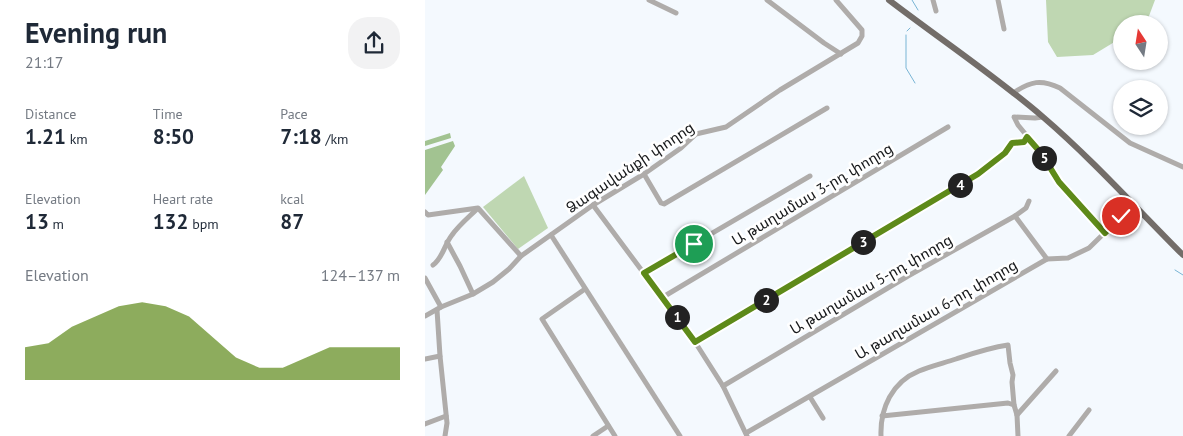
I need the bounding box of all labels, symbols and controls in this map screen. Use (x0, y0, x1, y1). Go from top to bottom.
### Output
text: Evening run (25, 14, 167, 51)
north arrow (1113, 15, 1167, 70)
map controls (1113, 15, 1168, 135)
button: share (348, 17, 400, 69)
text: 21:17 (25, 52, 63, 72)
button: layers (1113, 80, 1168, 135)
text: Distance (25, 105, 76, 123)
text: Time (153, 105, 183, 123)
text: Pace (280, 105, 308, 123)
street label: Ձագավանքի փողոց (562, 117, 698, 217)
text: 1.21 (25, 123, 66, 150)
text: 8:50 (153, 123, 194, 150)
text: 7:18 (280, 123, 322, 150)
text: km (66, 130, 88, 148)
text: /km (322, 130, 348, 148)
street label: Ա թաղամաս 3-րդ փողոց (728, 139, 896, 249)
pin: 5 (1031, 146, 1057, 170)
text: 5 (1041, 149, 1048, 167)
pin: 4 (947, 172, 973, 198)
text: 4 (957, 176, 964, 194)
text: Elevation (25, 190, 81, 208)
text: Heart rate (153, 190, 213, 208)
text: kcal (280, 190, 304, 208)
pin (1100, 195, 1142, 237)
icon: check (1107, 202, 1135, 230)
text: 13 (25, 208, 49, 235)
text: 132 (153, 208, 188, 235)
text: 87 (280, 208, 304, 235)
text: m (49, 215, 64, 233)
text: bpm (188, 215, 219, 233)
pin (673, 223, 715, 265)
icon: arrive (680, 230, 708, 258)
street label: Ա թաղամաս 5-րդ փողոց (786, 230, 956, 338)
pin: 3 (851, 230, 875, 254)
street label: Ա թաղամաս 6-րդ փողոց (851, 255, 1021, 363)
text: Elevation (25, 265, 89, 285)
text: 124–137 m (321, 265, 400, 285)
pin: 2 (753, 288, 779, 312)
text: 2 (763, 291, 770, 309)
pin: 1 (665, 304, 689, 330)
text: 1 (674, 308, 681, 326)

